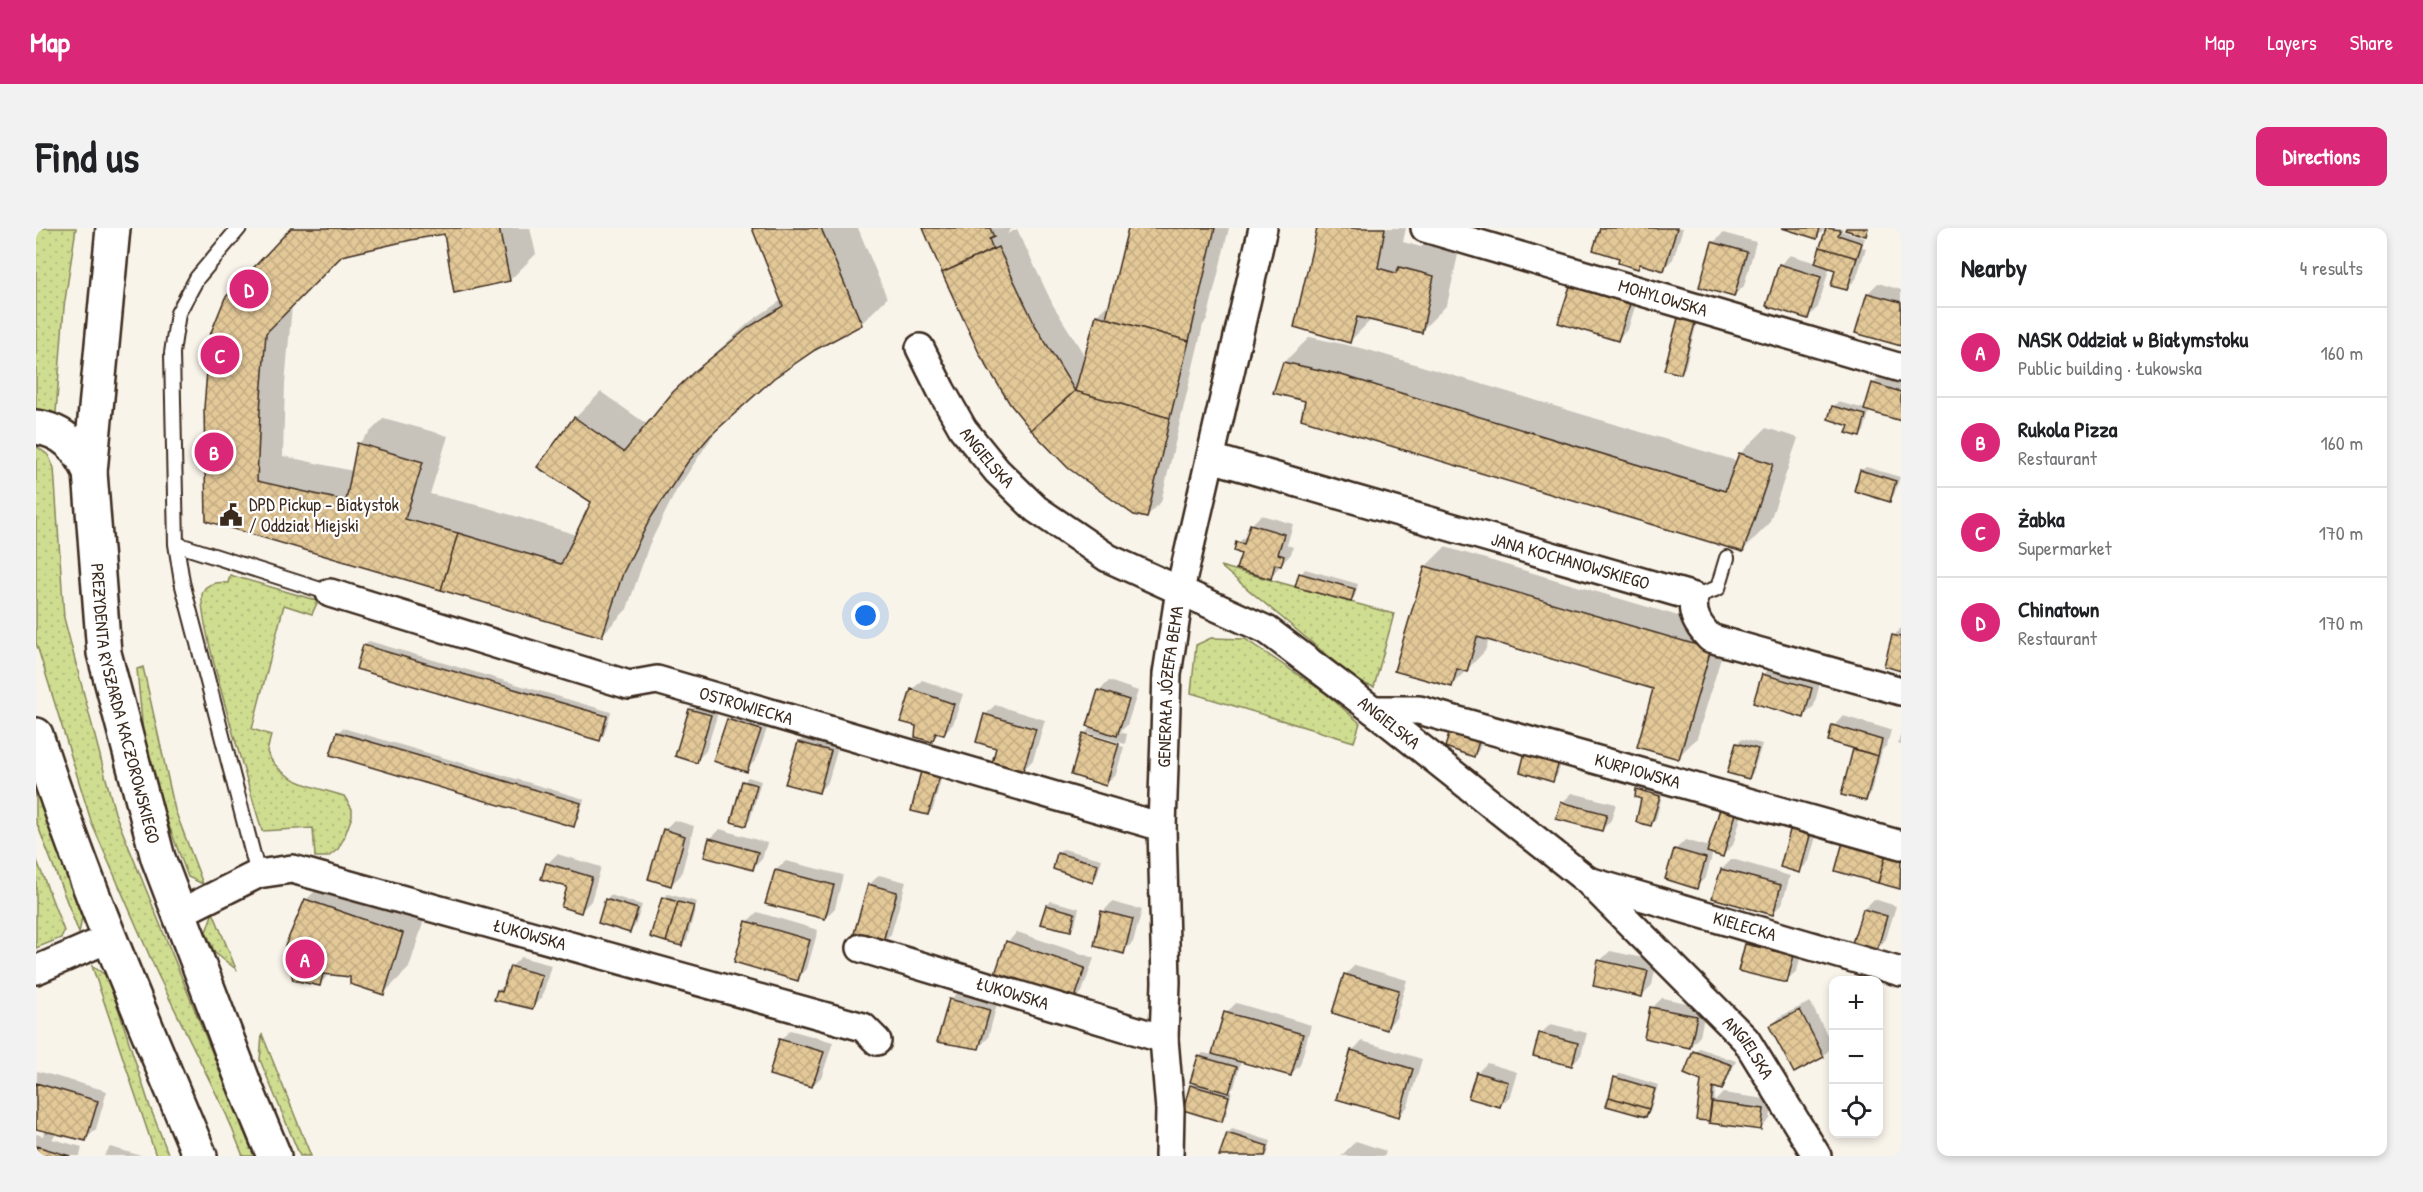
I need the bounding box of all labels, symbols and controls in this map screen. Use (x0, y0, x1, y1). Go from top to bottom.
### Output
text: Map (30, 23, 70, 61)
text: Map (2205, 28, 2234, 57)
text: Layers (2267, 28, 2317, 57)
text: Share (2350, 28, 2393, 57)
button: Directions (2256, 127, 2387, 186)
text: Find us (36, 128, 139, 185)
text: Nearby (1961, 250, 2027, 285)
text: 4 results (2300, 254, 2363, 281)
pin: D (230, 266, 268, 312)
street label: MOHYLOWSKA (1616, 273, 1711, 322)
text: NASK Oddział w Białymstoku (2018, 324, 2248, 354)
pin: C (200, 332, 240, 378)
text: A (1976, 339, 1985, 366)
text: 160 m (2321, 339, 2363, 366)
text: Public building · Łukowska (2018, 354, 2202, 381)
text: Rukola Pizza (2018, 414, 2117, 444)
street label: ANGIELSKA (954, 422, 1020, 493)
text: B (1975, 429, 1986, 456)
text: 160 m (2321, 429, 2363, 456)
pin: B (194, 430, 234, 474)
text: Restaurant (2018, 444, 2097, 471)
place label: DPD Pickup - Białystok / Oddział Miejski (249, 492, 400, 538)
public building icon: DPD Pickup - Białystok / Oddział Miejski (218, 502, 244, 528)
text: Żabka (2018, 504, 2065, 534)
text: C (1975, 519, 1986, 546)
text: 170 m (2319, 519, 2363, 546)
street label: JANA KOCHANOWSKIEGO (1488, 526, 1653, 596)
text: Supermarket (2018, 534, 2112, 561)
street label: PREZYDENTA RYSZARDA KACZOROWSKIEGO (85, 562, 167, 846)
text: Chinatown (2018, 594, 2099, 624)
your location (851, 601, 880, 630)
street label: GENERAŁA JÓZEFA BEMA (1151, 604, 1189, 768)
text: D (1976, 609, 1985, 636)
text: 170 m (2319, 609, 2363, 636)
text: Restaurant (2018, 624, 2097, 651)
street label: OSTROWIECKA (696, 680, 796, 731)
street label: ANGIELSKA (1353, 690, 1426, 755)
street label: KURPIOWSKA (1592, 747, 1684, 795)
street label: KIELECKA (1710, 905, 1779, 947)
street label: ŁUKOWSKA (490, 912, 569, 956)
pin: A (286, 936, 324, 982)
street label: ŁUKOWSKA (973, 970, 1052, 1016)
map controls (1829, 976, 1883, 1138)
button: + (1829, 976, 1883, 1030)
street label: ANGIELSKA (1717, 1010, 1780, 1084)
button: − (1829, 1030, 1883, 1084)
button: locate (1829, 1084, 1883, 1138)

